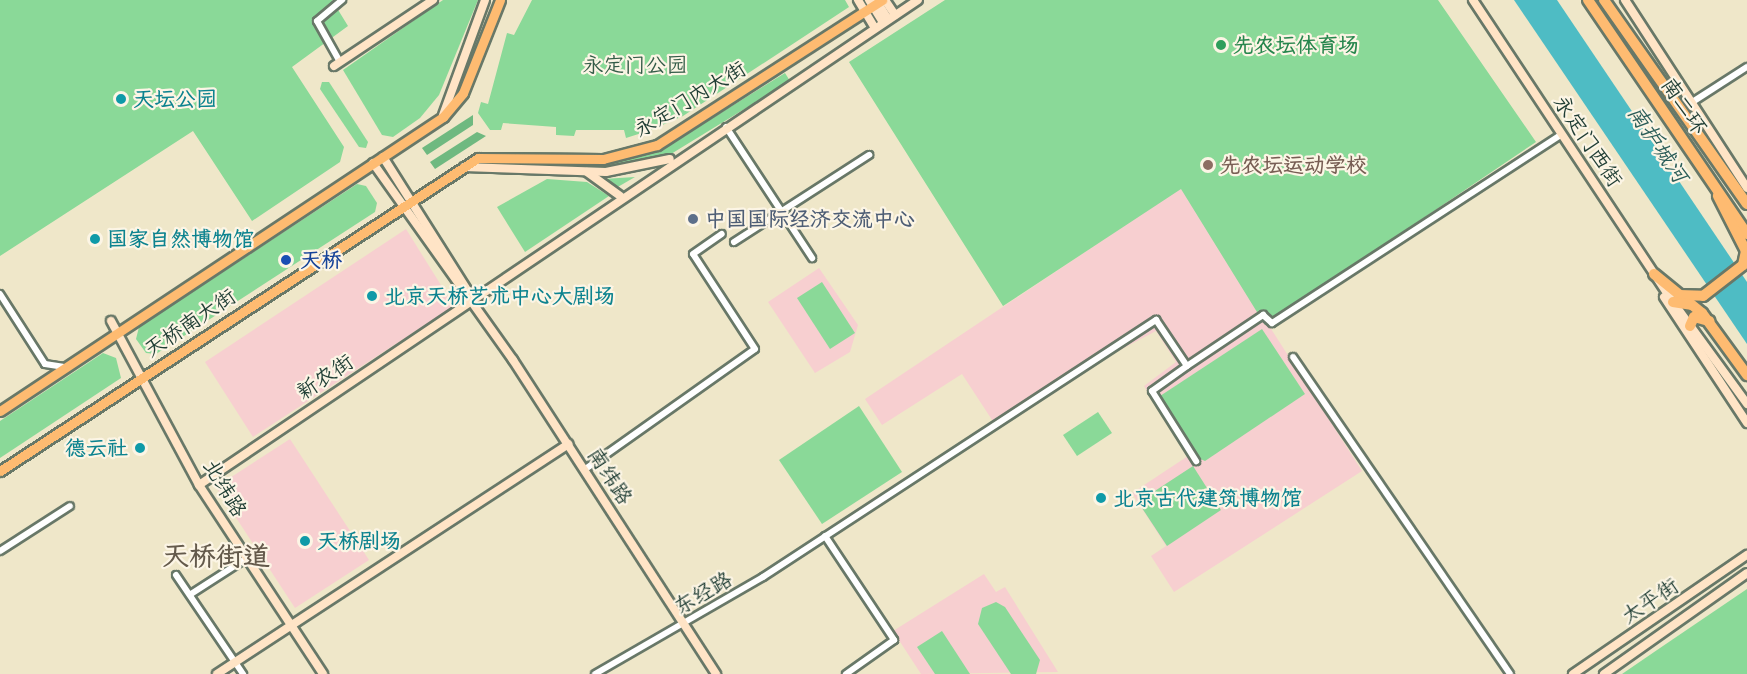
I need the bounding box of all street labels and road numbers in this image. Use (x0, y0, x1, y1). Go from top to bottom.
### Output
street label: 永定门内大街 (630, 56, 750, 142)
street label: 南二环 (1656, 73, 1712, 139)
street label: 永定门西街 (1548, 90, 1628, 192)
street label: 天桥南大街 (139, 283, 241, 363)
street label: 新农街 (292, 349, 358, 405)
street label: 南纬路 (582, 443, 638, 509)
street label: 北纬路 (198, 455, 252, 521)
street label: 东经路 (669, 566, 737, 620)
street label: 太平街 (1617, 573, 1683, 629)

